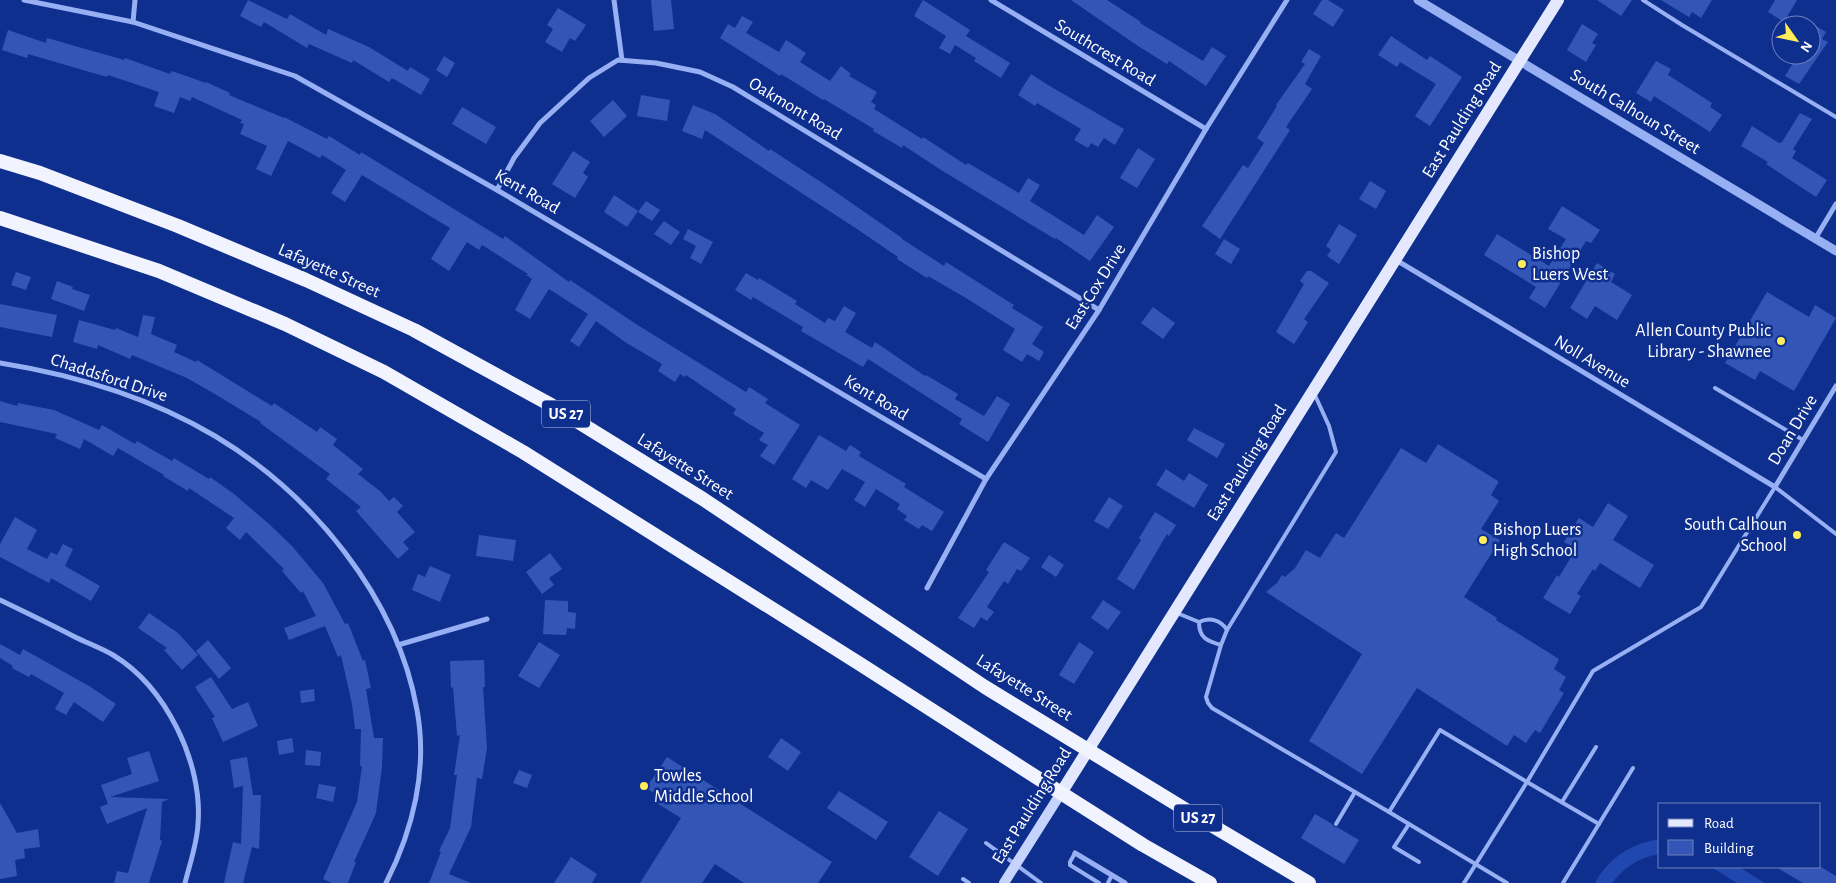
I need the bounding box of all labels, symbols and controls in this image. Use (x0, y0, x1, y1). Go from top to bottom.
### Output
north arrow (1771, 15, 1821, 65)
street label: Southcrest Road (1052, 16, 1158, 90)
text: N (1798, 39, 1815, 54)
street label: East Paulding Road (1419, 59, 1505, 181)
street label: South Calhoun Street (1567, 66, 1703, 158)
street label: Oakmont Road (745, 74, 845, 144)
street label: Kent Road (492, 166, 562, 218)
street label: Lafayette Street (275, 240, 383, 302)
street label: East Cox Drive (1062, 241, 1130, 333)
place label: Bishop Luers West (1532, 245, 1609, 284)
marker: Bishop Luers West (1516, 258, 1528, 270)
place label: Allen County Public Library - Shawnee (1635, 322, 1771, 361)
street label: Noll Avenue (1551, 332, 1633, 392)
marker: Allen County Public Library - Shawnee (1775, 335, 1787, 347)
street label: Chaddsford Drive (48, 351, 170, 405)
street label: Kent Road (841, 372, 911, 424)
street label: Doan Drive (1765, 392, 1821, 468)
road number: US 27 (542, 400, 590, 428)
street label: East Paulding Road (1204, 402, 1290, 524)
street label: Lafayette Street (634, 430, 736, 504)
place label: South Calhoun School (1684, 516, 1787, 555)
place label: Bishop Luers High School (1493, 521, 1581, 560)
marker: South Calhoun School (1791, 529, 1803, 541)
marker: Bishop Luers High School (1477, 534, 1489, 546)
street label: Lafayette Street (973, 651, 1075, 725)
street label: East Paulding Road (989, 745, 1075, 867)
place label: Towles Middle School (654, 767, 753, 806)
marker: Towles Middle School (638, 780, 650, 792)
legend (1658, 803, 1821, 868)
road number: US 27 (1174, 804, 1222, 831)
text: Road (1704, 816, 1734, 831)
text: Building (1704, 841, 1754, 856)

